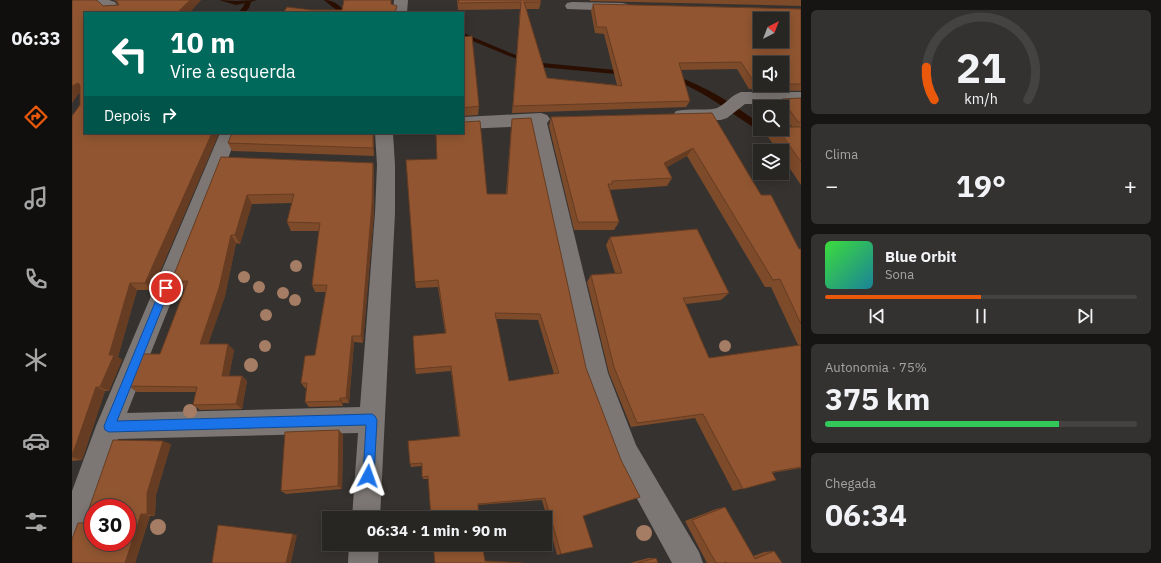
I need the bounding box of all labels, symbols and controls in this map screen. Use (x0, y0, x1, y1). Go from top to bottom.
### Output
north arrow (753, 12, 789, 48)
map controls (753, 12, 789, 180)
text: 10 m (170, 24, 235, 61)
text: 06:33 (11, 27, 61, 50)
icon: left (104, 28, 156, 80)
text: 21 (956, 40, 1006, 94)
button: sound (753, 56, 789, 92)
text: Vire à esquerda (170, 60, 296, 83)
text: km/h (964, 89, 998, 108)
button: search (753, 100, 789, 136)
icon: directions (22, 103, 50, 131)
icon: right (158, 104, 180, 126)
text: Depois (104, 106, 150, 125)
button: layers (753, 144, 789, 180)
text: Clima (825, 146, 858, 163)
text: 19° (956, 166, 1006, 205)
text: − (825, 171, 838, 200)
text: + (1124, 171, 1137, 200)
icon: music (22, 184, 50, 212)
text: Blue Orbit (885, 247, 956, 266)
icon: phone (22, 265, 50, 293)
text: Sona (885, 266, 914, 283)
pin (149, 271, 183, 305)
icon: arrive (155, 277, 177, 299)
icon: previous (866, 305, 888, 327)
icon: pause (970, 305, 992, 327)
icon: next (1074, 305, 1096, 327)
icon: climate (22, 346, 50, 374)
text: Autonomia · 75% (825, 359, 927, 376)
text: 375 km (825, 379, 930, 418)
icon: car (22, 427, 50, 455)
position arrow (347, 455, 389, 497)
text: Chegada (825, 475, 876, 492)
text: 06:34 (825, 495, 907, 534)
speed limit sign: 30 (84, 499, 136, 551)
icon: filters (22, 508, 50, 536)
text: 06:34 · 1 min · 90 m (367, 521, 507, 540)

